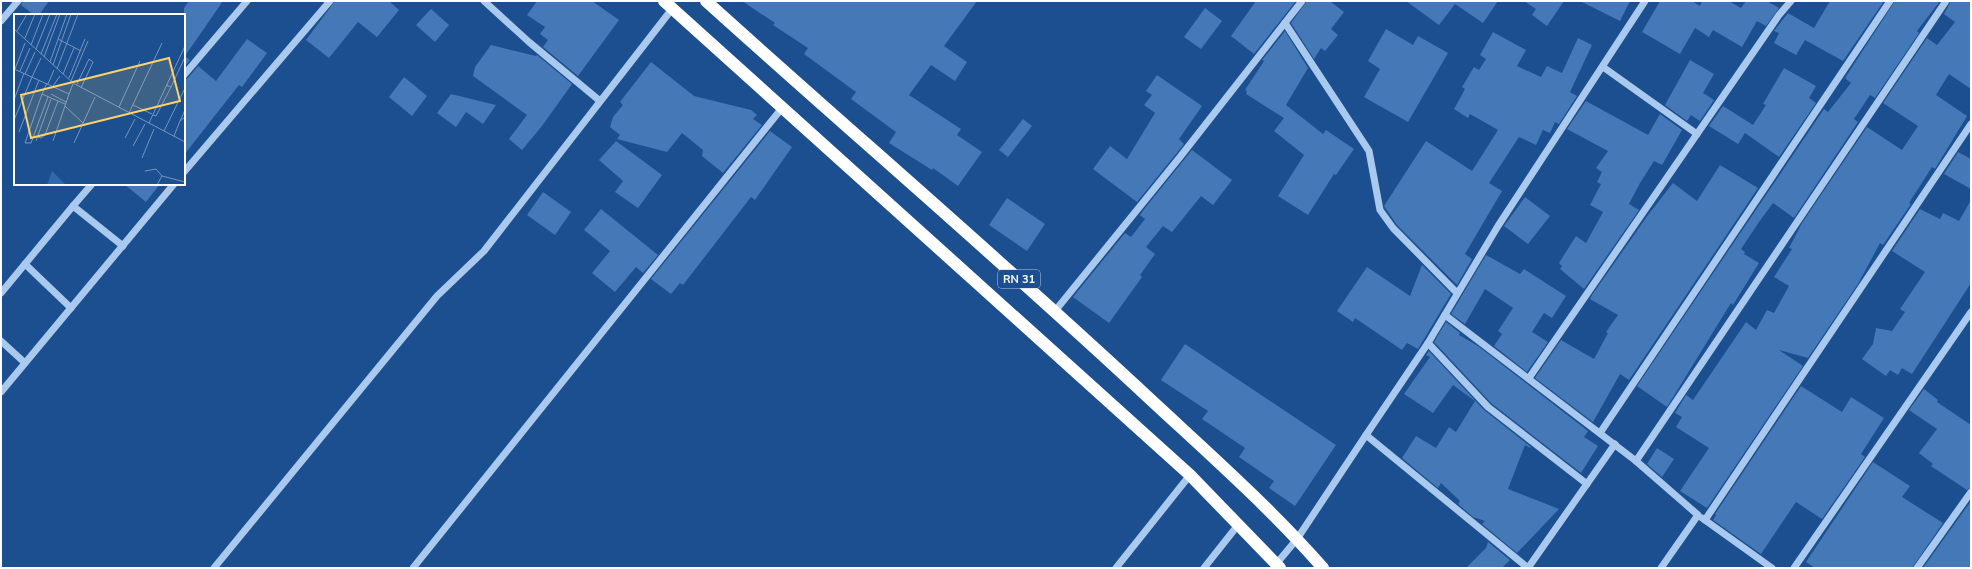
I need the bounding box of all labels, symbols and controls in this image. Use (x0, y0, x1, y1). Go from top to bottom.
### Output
inset map (14, 14, 185, 185)
road number: RN 31 (998, 270, 1040, 288)

